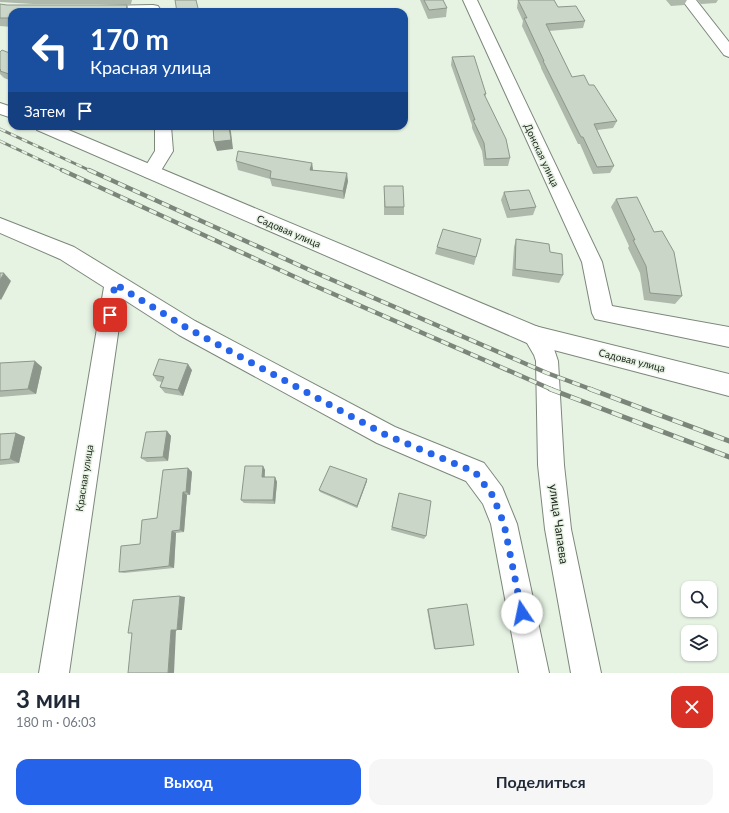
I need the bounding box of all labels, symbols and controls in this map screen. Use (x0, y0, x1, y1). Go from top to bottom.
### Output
text: 170 m (90, 22, 169, 56)
icon: left (24, 24, 76, 76)
text: Красная улица (90, 56, 211, 78)
icon: arrive (74, 100, 96, 122)
text: Затем (24, 102, 66, 120)
street label: Донская улица (522, 121, 562, 189)
street label: Садовая улица (255, 212, 323, 250)
pin (93, 298, 127, 332)
icon: arrive (99, 304, 121, 326)
street label: Садовая улица (597, 346, 667, 374)
street label: Красная улица (73, 444, 95, 512)
street label: улица Чапаева (546, 483, 572, 565)
map controls (681, 581, 717, 661)
button: search (681, 581, 717, 617)
position arrow (501, 592, 543, 634)
button: layers (681, 625, 717, 661)
text: 3 мин (16, 684, 81, 713)
button: close (671, 686, 713, 728)
text: 180 m · 06:03 (16, 714, 96, 730)
button: Выход (16, 759, 361, 805)
button: Поделиться (369, 759, 713, 805)

